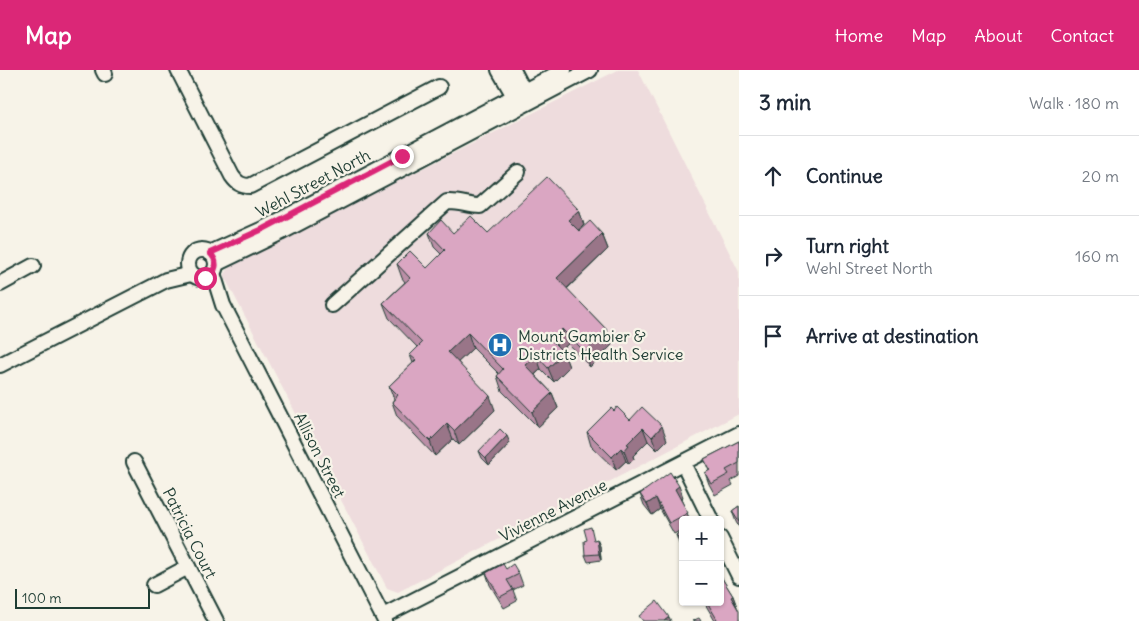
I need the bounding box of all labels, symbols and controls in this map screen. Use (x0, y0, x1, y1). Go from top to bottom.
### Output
text: Map (25, 20, 72, 50)
text: Home (835, 24, 883, 47)
text: Map (911, 24, 946, 47)
text: About (974, 24, 1022, 47)
text: Contact (1050, 24, 1114, 47)
text: 3 min (759, 89, 811, 116)
text: Walk · 180 m (1029, 93, 1119, 113)
street label: Wehl Street North (252, 144, 374, 222)
route end (391, 145, 414, 168)
icon: ahead (759, 162, 787, 190)
text: Continue (806, 164, 883, 188)
text: 20 m (1082, 166, 1119, 186)
text: Turn right (806, 234, 889, 258)
icon: right (759, 242, 787, 270)
text: 160 m (1075, 246, 1119, 266)
text: Wehl Street North (806, 258, 933, 278)
route start (194, 267, 217, 290)
icon: arrive (759, 322, 787, 350)
text: Arrive at destination (806, 324, 979, 348)
place label: Mount Gambier & Districts Health Service (518, 326, 683, 364)
hospital icon: Mount Gambier & Districts Health Service (487, 332, 513, 358)
street label: Allison Street (290, 409, 350, 502)
street label: Vivienne Avenue (496, 474, 610, 546)
street label: Patricia Court (159, 484, 222, 582)
map controls (679, 516, 724, 606)
button: + (679, 516, 724, 561)
button: − (679, 561, 724, 606)
scale bar (15, 586, 150, 609)
text: 100 m (22, 589, 62, 607)

